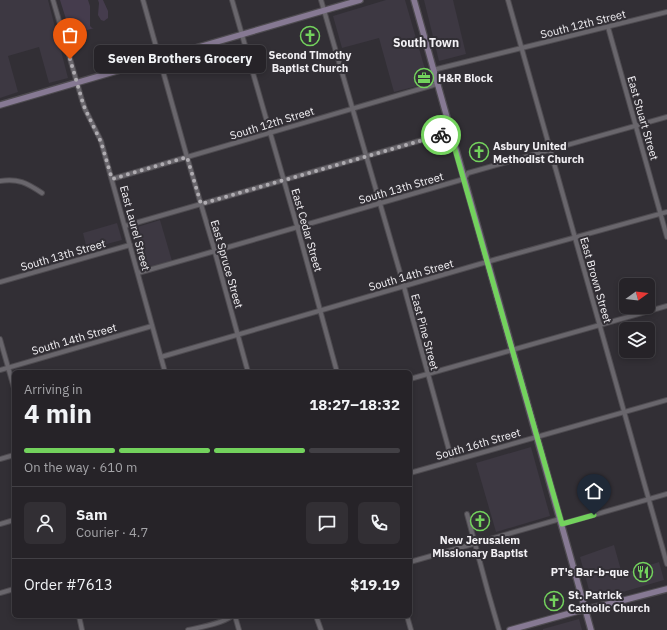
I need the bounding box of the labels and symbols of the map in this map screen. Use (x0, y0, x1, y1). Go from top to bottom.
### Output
street label: South 12th Street (539, 7, 627, 41)
pin (53, 18, 87, 59)
church icon: Second Timothy Baptist Church (299, 25, 321, 47)
district label: South Town (393, 35, 459, 50)
callout: Seven Brothers Grocery (94, 45, 266, 73)
place label: Second Timothy Baptist Church (269, 48, 352, 75)
office icon: H&R Block (413, 67, 435, 89)
place label: H&R Block (438, 71, 493, 85)
street label: East Stuart Street (624, 74, 662, 162)
street label: South 12th Street (228, 103, 316, 142)
courier (421, 115, 461, 155)
place label: Asbury United Methodist Church (493, 139, 584, 166)
church icon: Asbury United Methodist Church (468, 141, 490, 163)
street label: South 13th Street (357, 169, 445, 207)
street label: East Laurel Street (117, 184, 153, 272)
street label: East Cedar Street (288, 187, 326, 273)
street label: East Spruce Street (208, 218, 246, 310)
street label: East Brown Street (577, 235, 615, 325)
street label: South 13th Street (19, 236, 107, 274)
street label: South 14th Street (367, 256, 455, 294)
north arrow (619, 278, 655, 314)
street label: East Pine Street (408, 292, 442, 372)
street label: South 14th Street (30, 320, 118, 358)
street label: South 16th Street (434, 425, 522, 463)
pin (577, 474, 611, 515)
church icon: New Jerusalem Missionary Baptist (469, 510, 491, 532)
place label: New Jerusalem Missionary Baptist (432, 533, 528, 560)
restaurant icon: PT's Bar-b-que (632, 561, 654, 583)
place label: PT's Bar-b-que (551, 565, 629, 579)
place label: St. Patrick Catholic Church (568, 588, 650, 615)
church icon: St. Patrick Catholic Church (543, 590, 565, 612)

